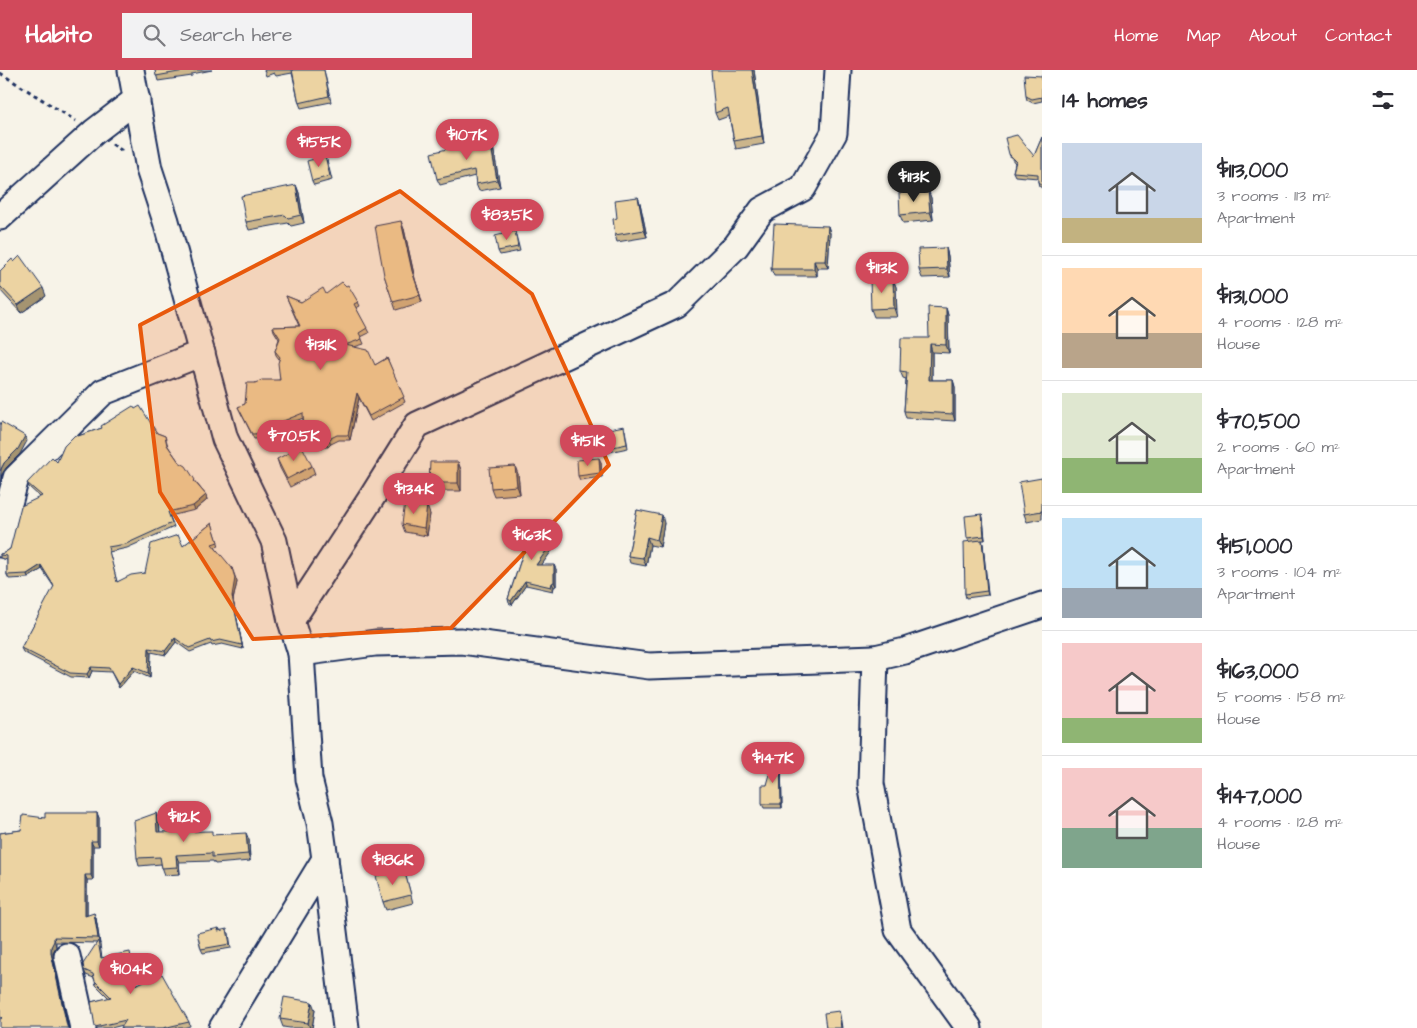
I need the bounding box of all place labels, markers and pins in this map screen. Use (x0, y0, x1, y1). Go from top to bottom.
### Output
pin: $107K (432, 118, 502, 161)
pin: $155K (284, 126, 354, 168)
pin: $113K (879, 160, 949, 203)
pin: $83.5K (466, 198, 548, 241)
pin: $113K (847, 252, 917, 294)
pin: $131K (286, 328, 356, 371)
pin: $70.5K (253, 420, 335, 462)
pin: $151K (553, 424, 623, 467)
pin: $134K (379, 472, 449, 515)
pin: $163K (497, 518, 567, 561)
pin: $147K (738, 742, 808, 784)
pin: $112K (149, 800, 219, 843)
pin: $186K (358, 844, 428, 886)
pin: $104K (96, 952, 166, 995)

